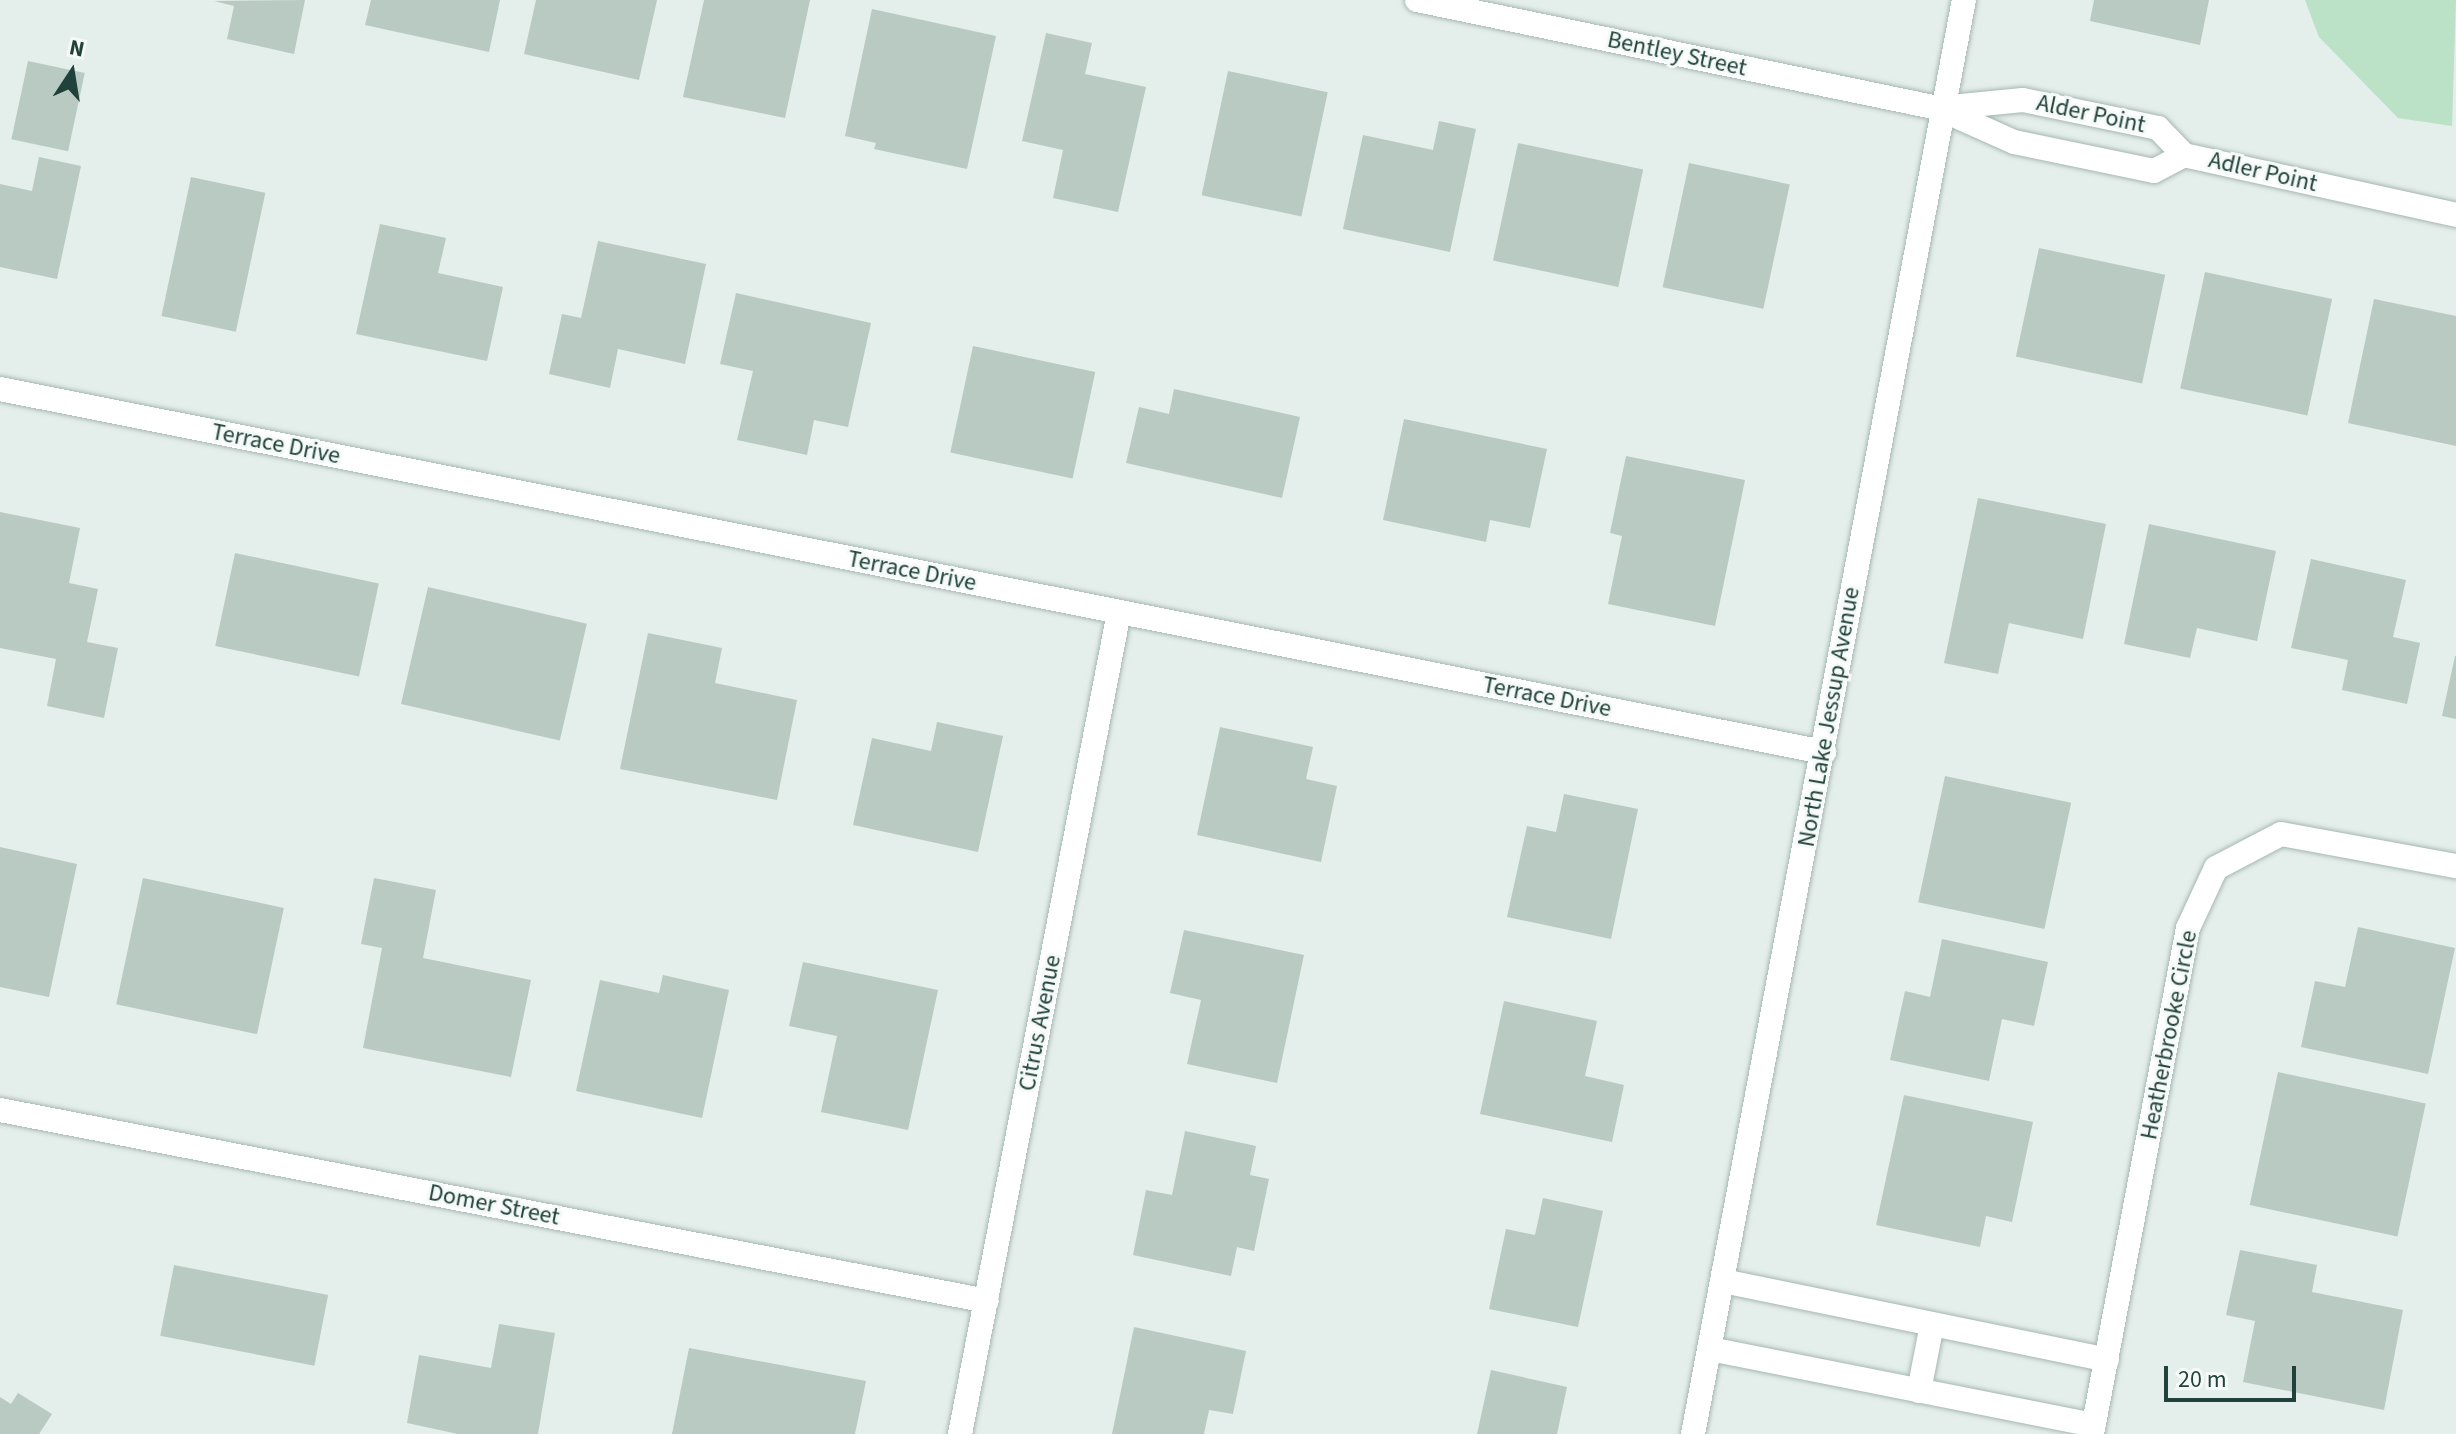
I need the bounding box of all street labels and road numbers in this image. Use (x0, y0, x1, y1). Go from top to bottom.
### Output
street label: Bentley Street (1605, 25, 1749, 83)
street label: Alder Point (2034, 88, 2148, 140)
street label: Adler Point (2206, 146, 2320, 198)
street label: Terrace Drive (209, 417, 343, 471)
street label: Terrace Drive (845, 544, 979, 598)
street label: North Lake Jessup Avenue (1792, 585, 1866, 849)
street label: Terrace Drive (1480, 670, 1614, 724)
street label: Heatherbrooke Circle (2135, 928, 2203, 1142)
street label: Citrus Avenue (1013, 953, 1067, 1093)
street label: Domer Street (426, 1178, 562, 1232)

